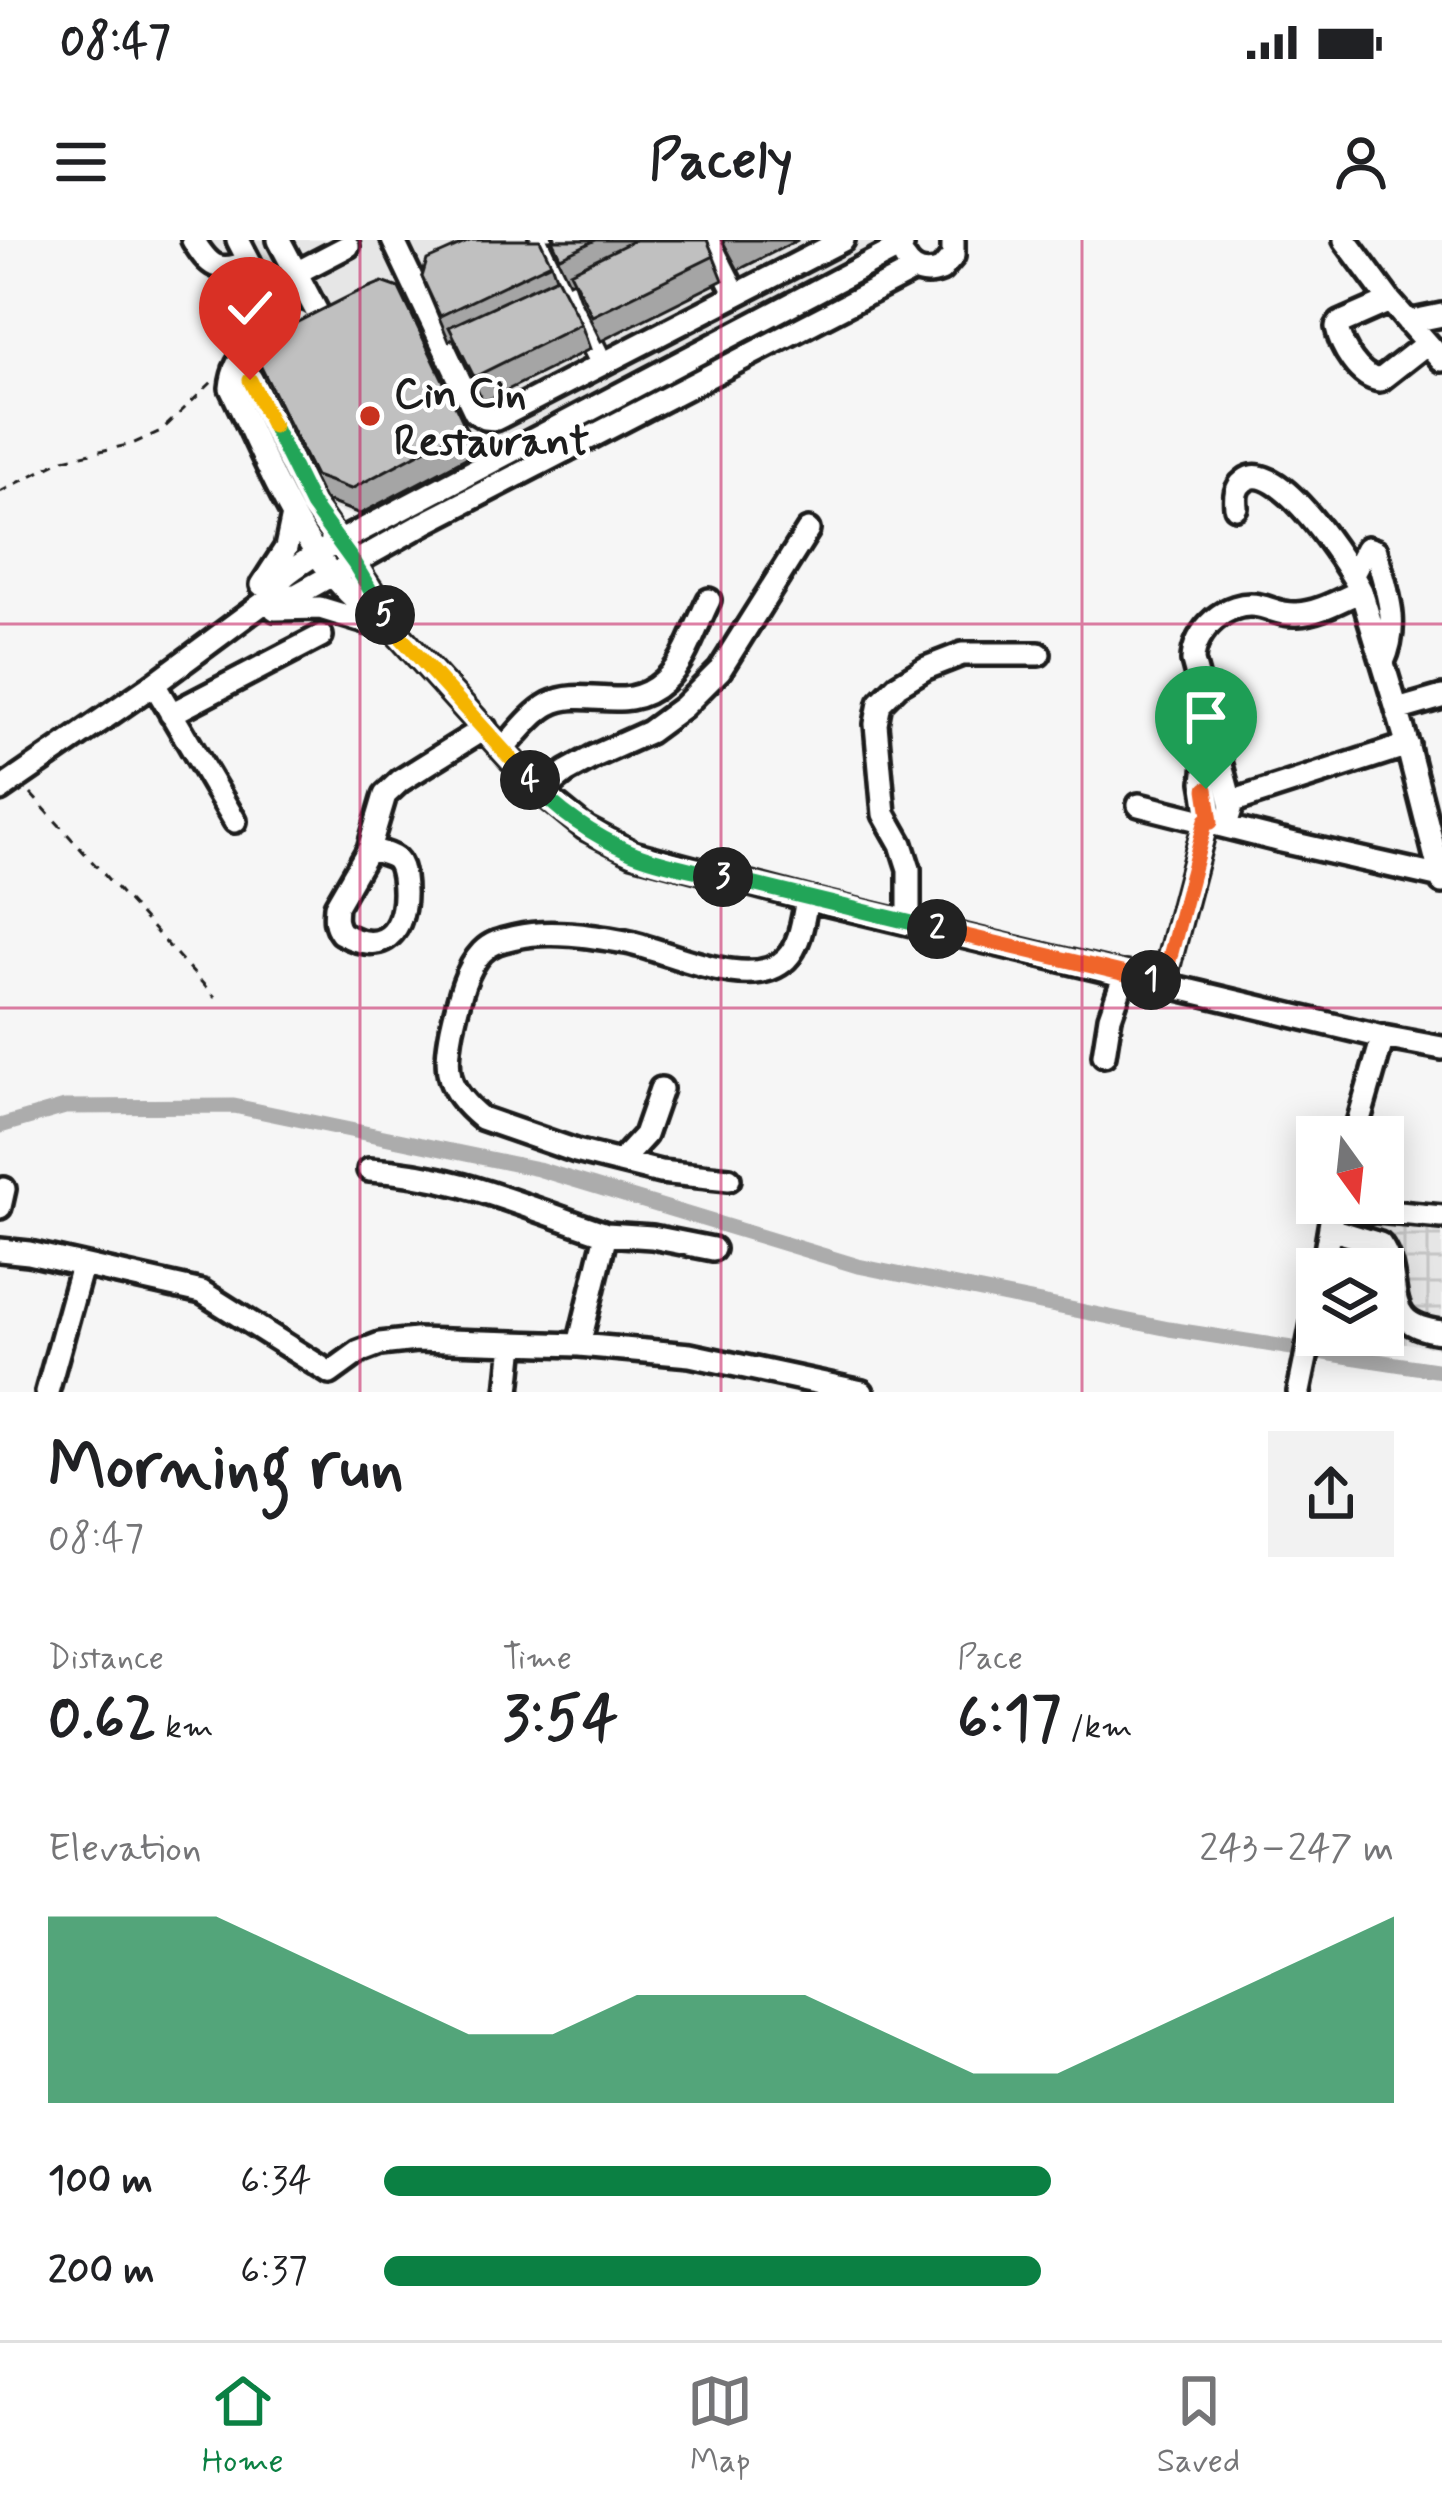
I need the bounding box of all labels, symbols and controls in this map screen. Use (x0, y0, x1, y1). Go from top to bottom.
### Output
text: 08:47 (60, 13, 171, 72)
text: Pacely (649, 127, 793, 198)
icon: menu (48, 129, 114, 195)
icon: person (1328, 129, 1394, 195)
pin (199, 257, 301, 380)
icon: check (217, 275, 283, 341)
place label: Cin Cin Restaurant (394, 368, 589, 471)
marker: Cin Cin Restaurant (357, 403, 383, 429)
pin: 5 (355, 585, 415, 645)
text: 5 (375, 593, 395, 637)
pin (1155, 666, 1257, 789)
icon: arrive (1173, 684, 1239, 750)
pin: 4 (500, 750, 560, 810)
text: 4 (520, 758, 540, 802)
pin: 3 (693, 847, 753, 907)
text: 3 (716, 855, 730, 899)
pin: 2 (907, 899, 967, 959)
text: 2 (929, 907, 945, 951)
pin: 1 (1121, 950, 1181, 1010)
text: 1 (1144, 958, 1158, 1002)
north arrow (1296, 1116, 1404, 1224)
map controls (1296, 1116, 1404, 1356)
button: layers (1296, 1248, 1404, 1356)
text: Morning run (48, 1426, 404, 1512)
button: share (1268, 1431, 1394, 1557)
text: 08:47 (48, 1514, 144, 1565)
text: Distance (48, 1637, 164, 1681)
text: Time (503, 1637, 572, 1681)
text: Pace (957, 1637, 1023, 1681)
text: 0.62 (48, 1681, 156, 1760)
text: 3:54 (503, 1681, 618, 1760)
text: 6:17 (957, 1681, 1061, 1760)
text: km (156, 1706, 213, 1750)
text: /km (1061, 1706, 1133, 1750)
text: Elevation (48, 1824, 202, 1875)
text: 243–247 m (1199, 1824, 1394, 1875)
text: 100 m (48, 2156, 153, 2207)
text: 6:34 (240, 2156, 312, 2207)
text: 200 m (48, 2246, 154, 2297)
text: 6:37 (240, 2246, 308, 2297)
tab: Home (202, 2368, 284, 2484)
tab: Map (687, 2368, 753, 2484)
tab: Saved (1157, 2368, 1240, 2484)

